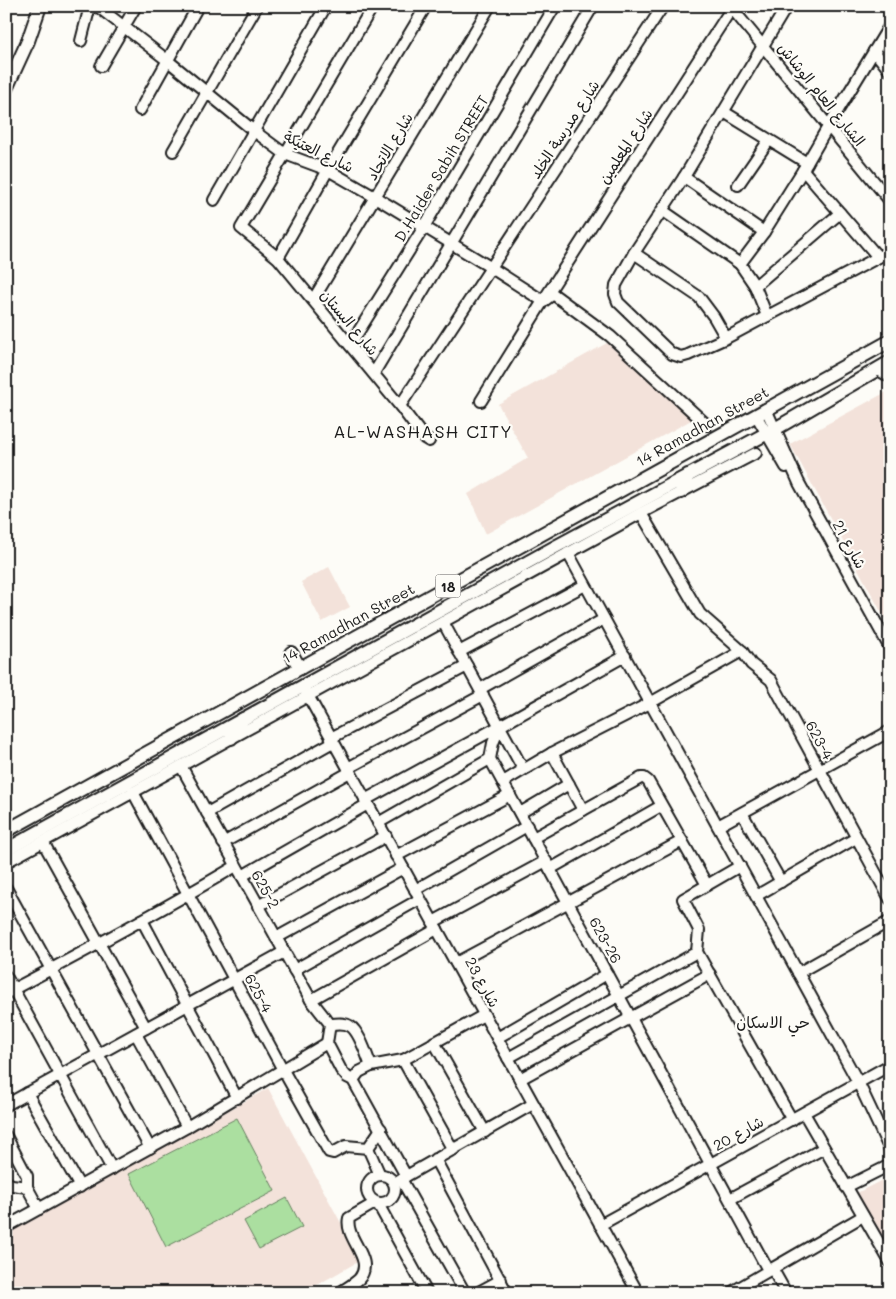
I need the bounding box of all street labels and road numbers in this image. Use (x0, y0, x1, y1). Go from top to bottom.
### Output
street label: الشارع العام الوشاش (772, 38, 870, 152)
street label: شارع مدرسة الخلد (525, 76, 604, 183)
street label: D.Haider Sabih STREET (389, 91, 493, 245)
street label: شارع المعلمين (593, 105, 658, 188)
street label: شارع الاتحاد (361, 109, 418, 184)
street label: شارع العتيکة (280, 125, 357, 177)
street label: شارع البستان (316, 285, 384, 360)
street label: 14 Ramadhan Street (632, 381, 772, 471)
street label: شارع 21 (828, 516, 871, 572)
road number: 18 (436, 574, 460, 598)
street label: 14 Ramadhan Street (278, 578, 418, 668)
street label: 623-4 (801, 717, 839, 763)
street label: 625-2 (247, 866, 285, 912)
street label: 623-26 (585, 913, 627, 967)
street label: شارع 23 (460, 953, 505, 1011)
street label: 625-4 (240, 970, 278, 1016)
street label: شارع 20 (709, 1111, 767, 1156)

